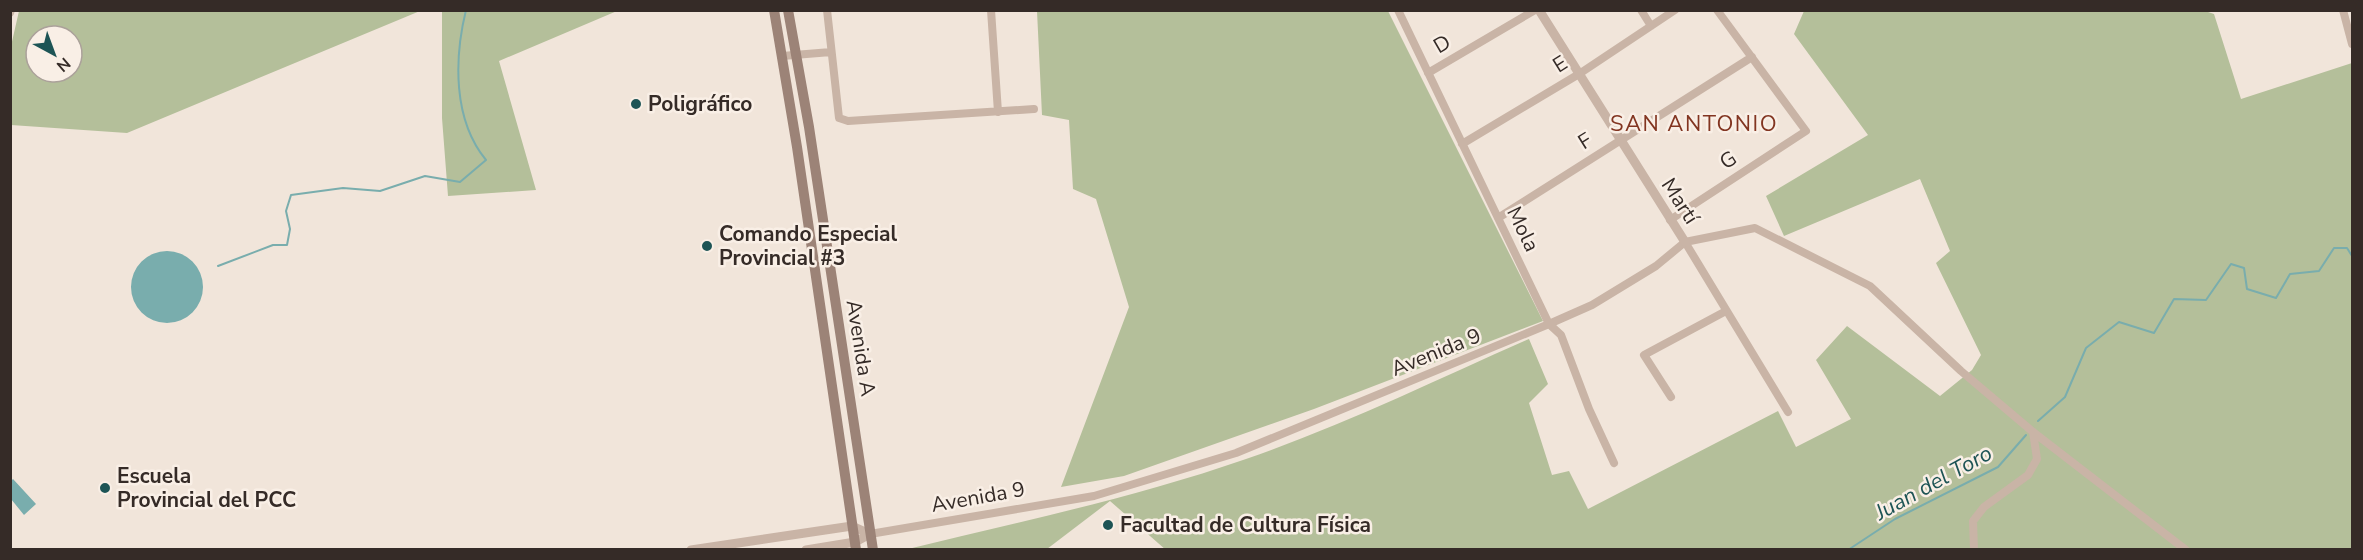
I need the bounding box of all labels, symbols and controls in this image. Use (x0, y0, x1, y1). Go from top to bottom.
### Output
north arrow (24, 24, 84, 84)
street label: D (1428, 28, 1456, 60)
street label: E (1547, 49, 1573, 79)
text: N (51, 52, 75, 77)
place label: Poligráfico (648, 90, 752, 118)
marker: Poligráfico (629, 97, 643, 111)
district label: SAN ANTONIO (1610, 109, 1778, 139)
street label: F (1573, 126, 1597, 156)
street label: G (1714, 144, 1742, 176)
street label: Martí (1655, 173, 1706, 230)
street label: Mola (1500, 202, 1546, 256)
place label: Comando Especial Provincial #3 (719, 220, 898, 272)
marker: Comando Especial Provincial #3 (700, 239, 714, 253)
street label: Avenida A (840, 298, 882, 398)
street label: Avenida 9 (1387, 321, 1485, 383)
water label: Juan del Toro (1869, 438, 1997, 528)
place label: Escuela Provincial del PCC (117, 462, 296, 514)
street label: Avenida 9 (929, 475, 1027, 519)
marker: Escuela Provincial del PCC (98, 481, 112, 495)
place label: Facultad de Cultura Física (1120, 511, 1371, 539)
marker: Facultad de Cultura Física (1101, 518, 1115, 532)

